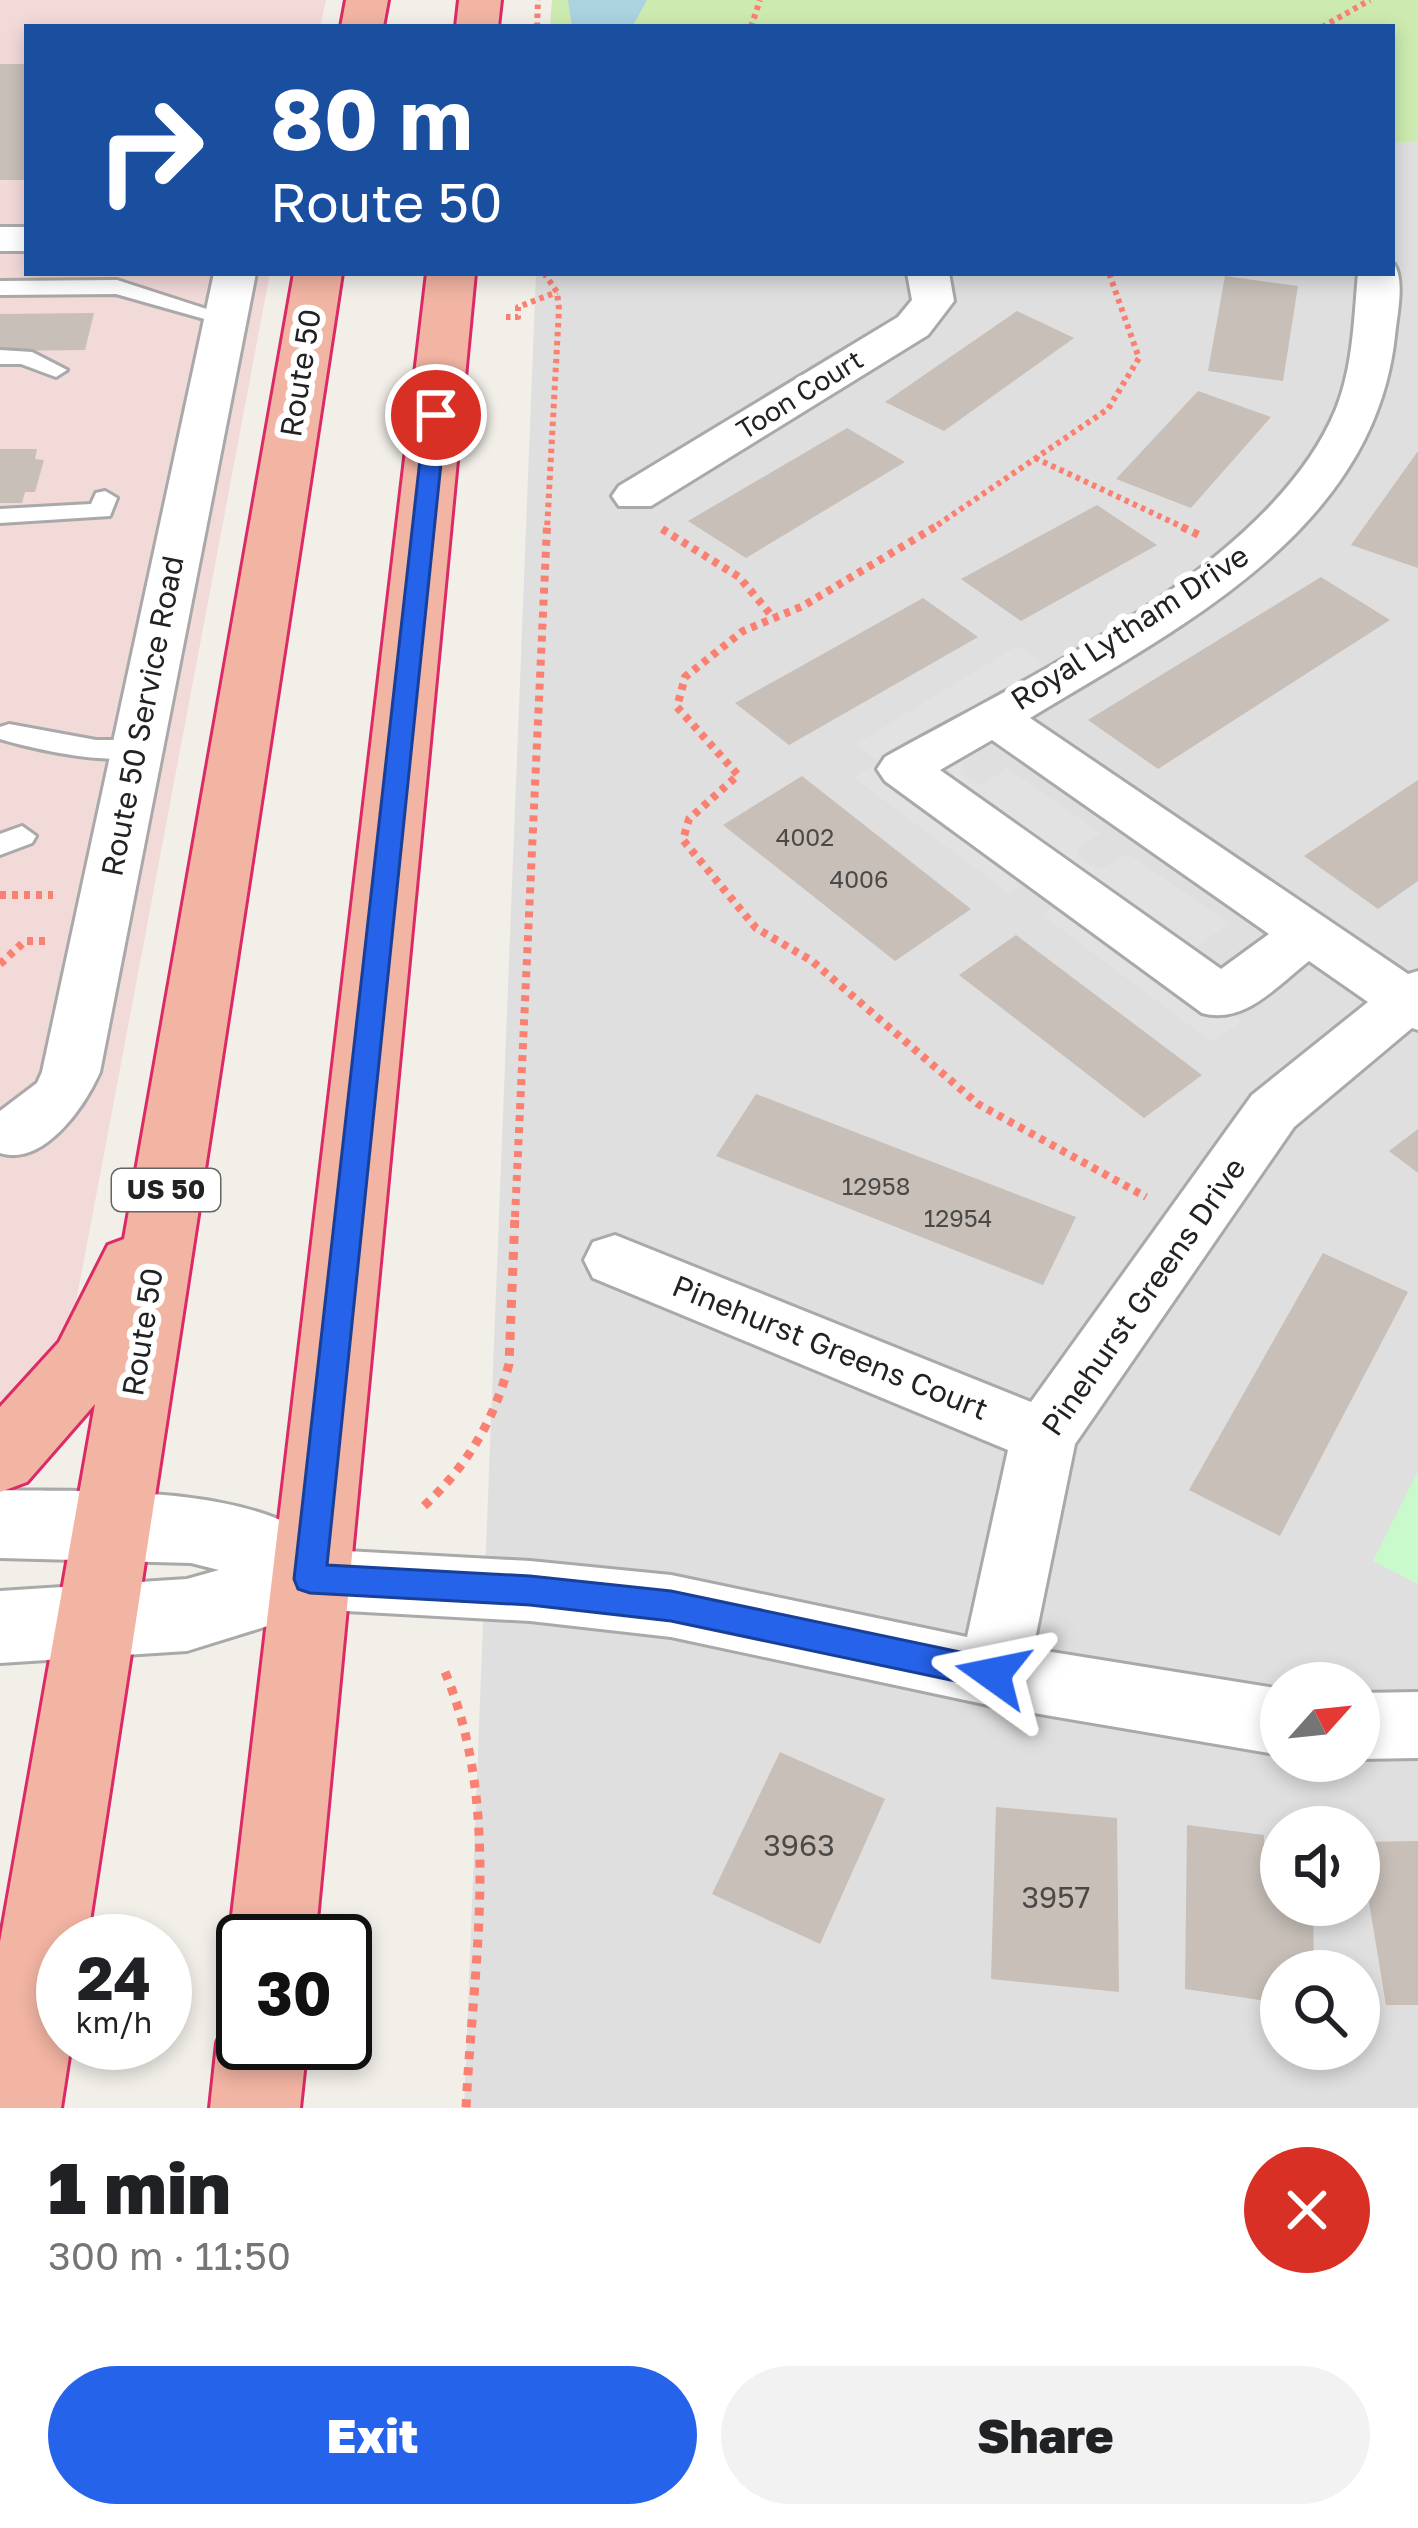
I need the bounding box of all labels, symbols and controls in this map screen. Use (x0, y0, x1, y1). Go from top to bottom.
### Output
text: 80 m (270, 68, 473, 168)
icon: right (72, 72, 228, 228)
text: Route 50 (270, 169, 502, 234)
street label: Route 50 (272, 306, 328, 439)
street label: Toon Court (730, 343, 869, 446)
pin (385, 364, 487, 466)
icon: arrive (403, 382, 469, 448)
street label: Royal Lytham Drive (1004, 537, 1255, 717)
street label: Route 50 Service Road (93, 553, 191, 879)
house number: 4002 (776, 822, 834, 851)
house number: 4006 (830, 864, 888, 893)
street label: Pinehurst Greens Drive (1034, 1151, 1253, 1442)
road number: US 50 (112, 1169, 220, 1211)
house number: 12958 (842, 1171, 910, 1200)
house number: 12954 (924, 1203, 992, 1232)
street label: Route 50 (114, 1265, 170, 1398)
street label: Pinehurst Greens Court (667, 1267, 993, 1427)
position arrow (930, 1611, 1056, 1737)
north arrow (1260, 1662, 1380, 1782)
map controls (1260, 1662, 1380, 2070)
button: sound (1260, 1806, 1380, 1926)
house number: 3963 (763, 1827, 835, 1863)
house number: 3957 (1022, 1879, 1091, 1915)
speed limit sign: 30 (216, 1914, 372, 2070)
text: 24 (77, 1941, 151, 2013)
button: search (1260, 1950, 1380, 2070)
text: km/h (76, 2004, 152, 2040)
text: 1 min (48, 2143, 231, 2230)
button: close (1244, 2147, 1370, 2273)
text: 300 m · 11:50 (48, 2232, 291, 2279)
button: Exit (48, 2366, 697, 2504)
button: Share (721, 2366, 1370, 2504)

